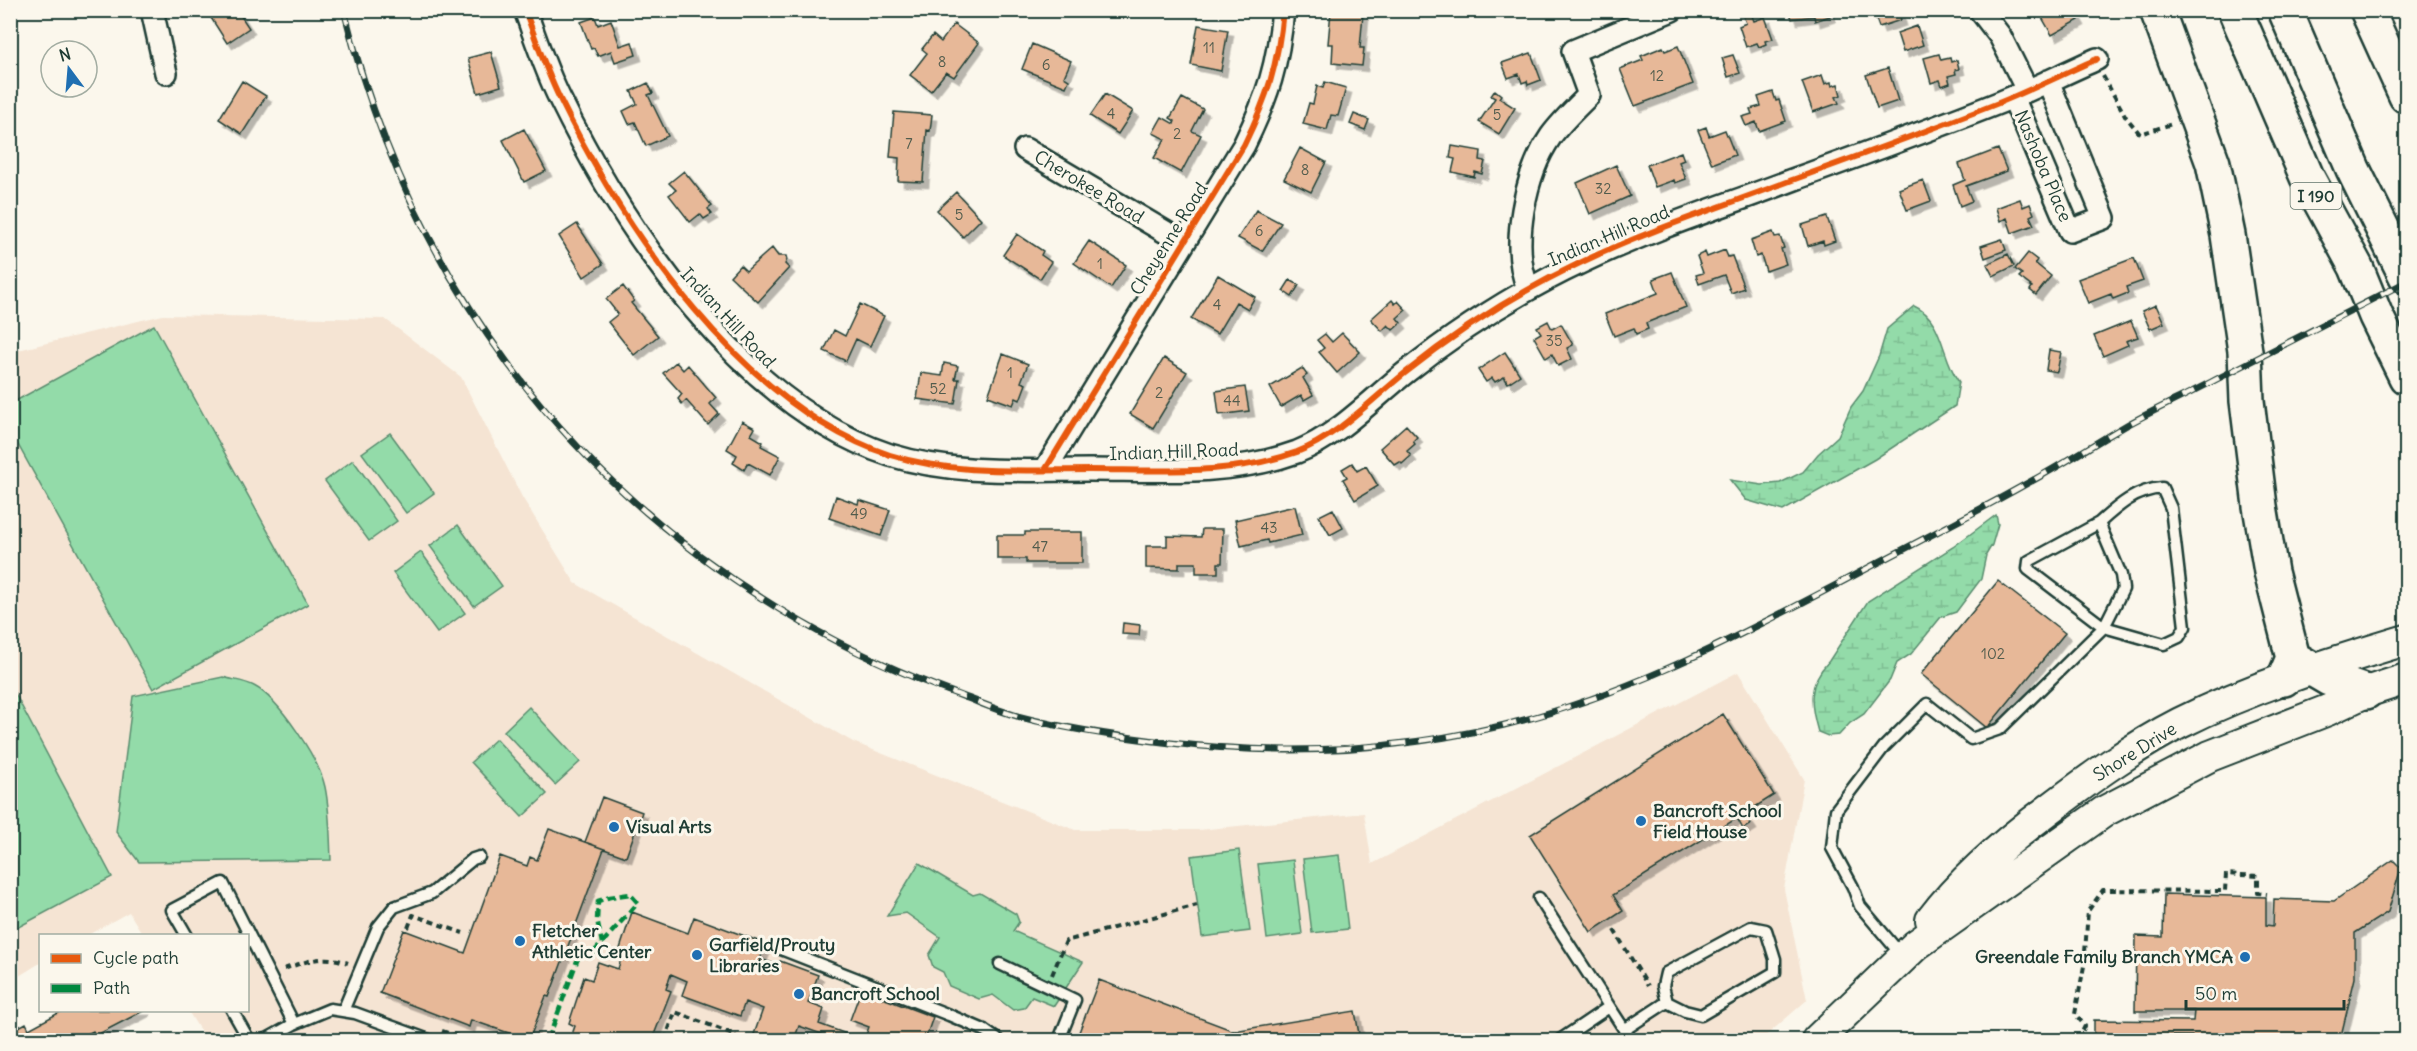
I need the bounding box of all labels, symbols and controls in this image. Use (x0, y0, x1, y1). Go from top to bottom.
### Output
house number: 11 (1203, 38, 1215, 57)
north arrow (39, 39, 99, 99)
text: N (57, 43, 73, 66)
house number: 8 (938, 52, 946, 71)
house number: 6 (1042, 55, 1050, 74)
house number: 12 (1650, 66, 1664, 85)
house number: 4 (1107, 104, 1116, 123)
house number: 5 (1493, 105, 1501, 124)
street label: Nashoba Place (2010, 106, 2077, 225)
house number: 2 (1173, 124, 1181, 143)
house number: 7 (905, 134, 913, 153)
street label: Cherokee Road (1030, 145, 1149, 229)
house number: 8 (1301, 160, 1309, 179)
street label: Cheyenne Road (1125, 178, 1213, 299)
house number: 32 (1595, 179, 1611, 198)
road number: I 190 (2290, 183, 2342, 209)
street label: Indian Hill Road (1545, 200, 1673, 271)
house number: 5 (955, 205, 963, 224)
house number: 6 (1255, 221, 1263, 240)
house number: 1 (1097, 254, 1103, 273)
street label: Indian Hill Road (676, 263, 781, 373)
house number: 4 (1213, 295, 1222, 314)
house number: 35 (1545, 331, 1563, 350)
house number: 1 (1007, 363, 1013, 382)
house number: 52 (930, 379, 946, 398)
house number: 2 (1155, 383, 1163, 402)
house number: 44 (1223, 391, 1241, 410)
street label: Indian Hill Road (1109, 438, 1239, 465)
house number: 49 (850, 504, 868, 523)
house number: 43 (1260, 518, 1278, 537)
house number: 47 (1032, 537, 1048, 556)
house number: 102 (1981, 644, 2005, 663)
street label: Shore Drive (2089, 717, 2181, 786)
place label: Bancroft School Field House (1653, 799, 1782, 843)
marker: Bancroft School Field House (1634, 814, 1648, 828)
place label: Visual Arts (626, 815, 712, 838)
marker: Visual Arts (607, 820, 621, 834)
place label: Fletcher Athletic Center (532, 919, 652, 963)
place label: Garfield/Prouty Libraries (709, 933, 835, 977)
legend (39, 934, 249, 1012)
marker: Fletcher Athletic Center (513, 934, 527, 948)
place label: Greendale Family Branch YMCA (1975, 945, 2233, 968)
text: Cycle path (93, 946, 179, 969)
marker: Garfield/Prouty Libraries (690, 948, 704, 962)
marker: Greendale Family Branch YMCA (2238, 950, 2252, 964)
scale bar (2186, 973, 2344, 1011)
text: Path (93, 976, 130, 999)
place label: Bancroft School (811, 982, 940, 1005)
text: 50 m (2195, 982, 2237, 1005)
marker: Bancroft School (792, 987, 806, 1001)

